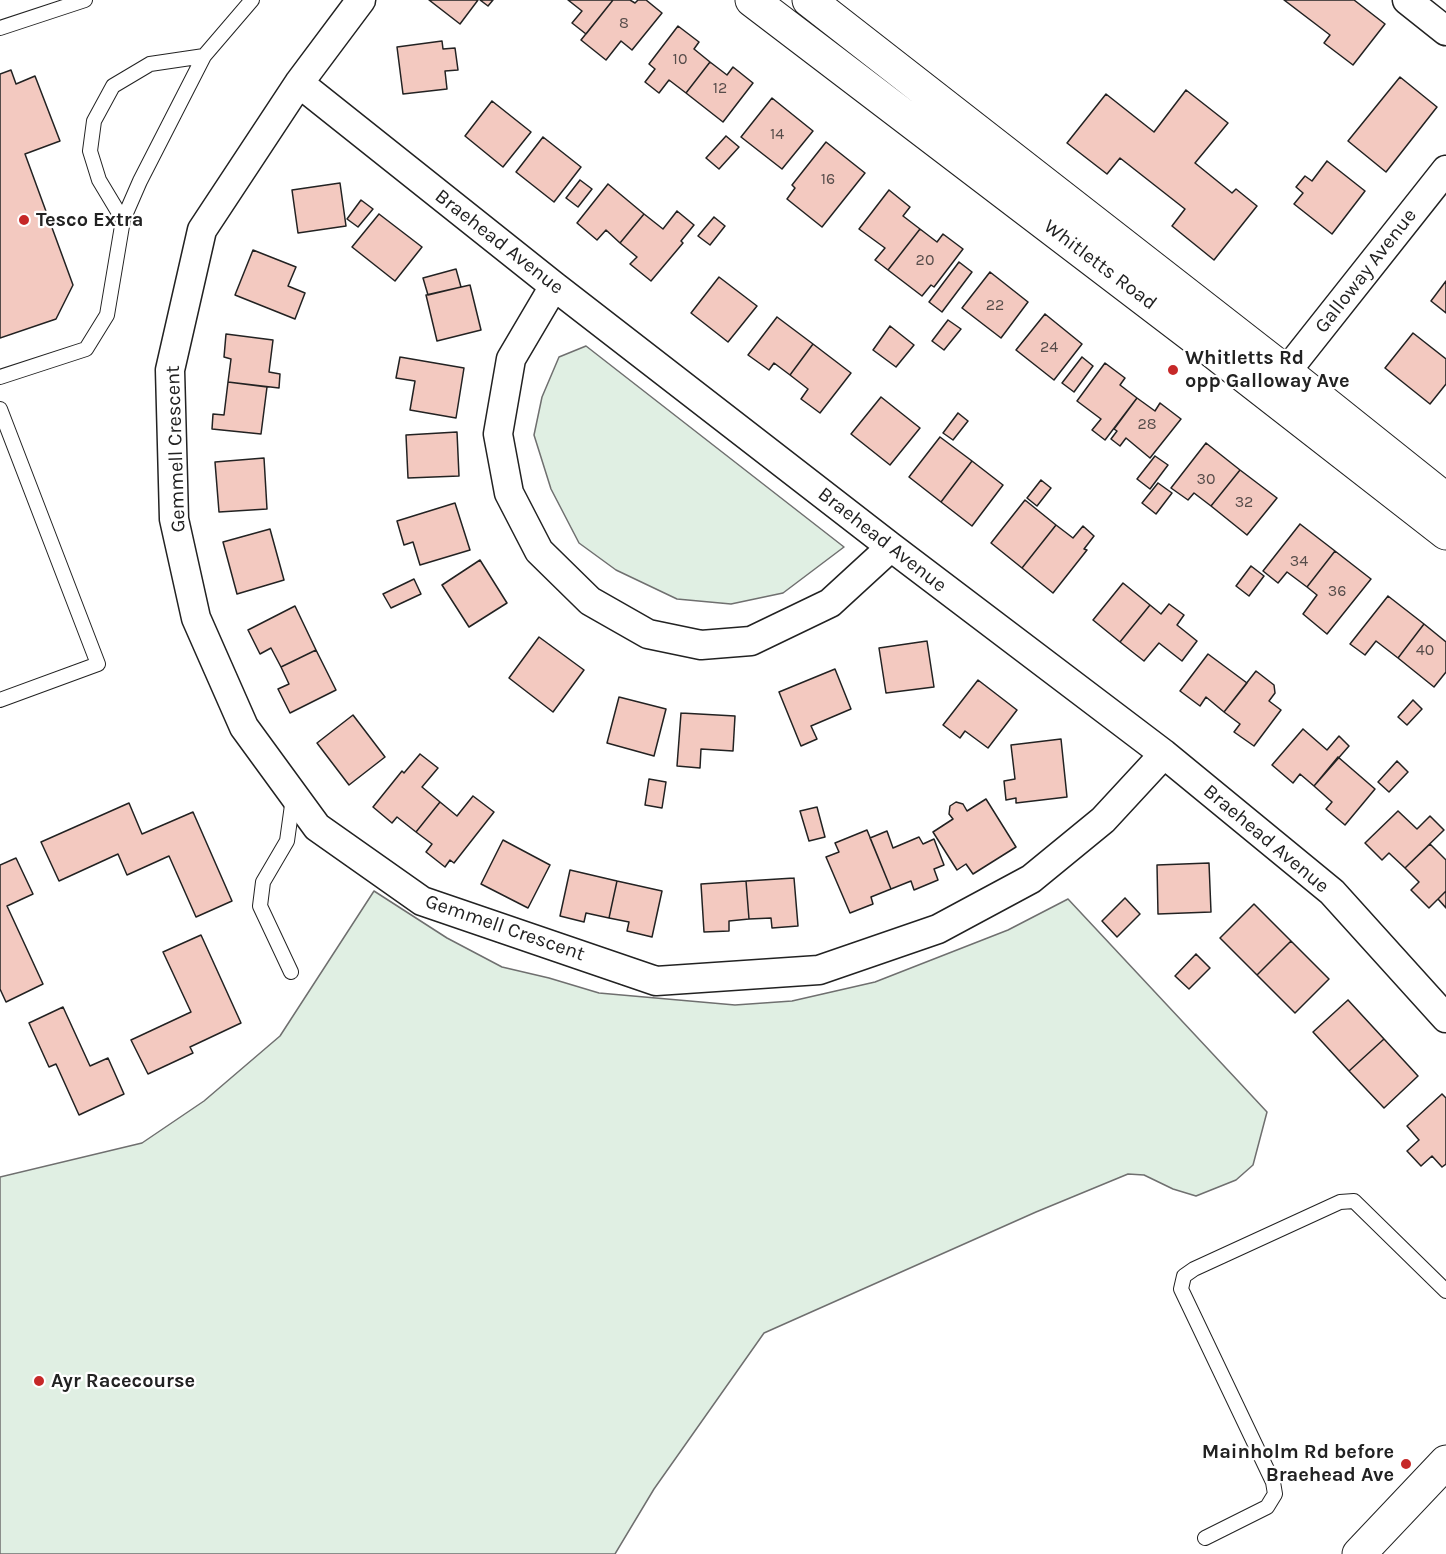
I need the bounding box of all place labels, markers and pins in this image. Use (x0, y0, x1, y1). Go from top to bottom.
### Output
place label: Tesco Extra (36, 208, 143, 232)
marker: Tesco Extra (17, 213, 31, 227)
place label: Whitletts Rd opp Galloway Ave (1185, 346, 1350, 393)
marker: Whitletts Rd opp Galloway Ave (1166, 363, 1180, 377)
place label: Ayr Racecourse (51, 1369, 195, 1393)
marker: Ayr Racecourse (32, 1374, 46, 1388)
place label: Mainholm Rd before Braehead Ave (1202, 1440, 1394, 1487)
marker: Mainholm Rd before Braehead Ave (1399, 1457, 1413, 1471)

